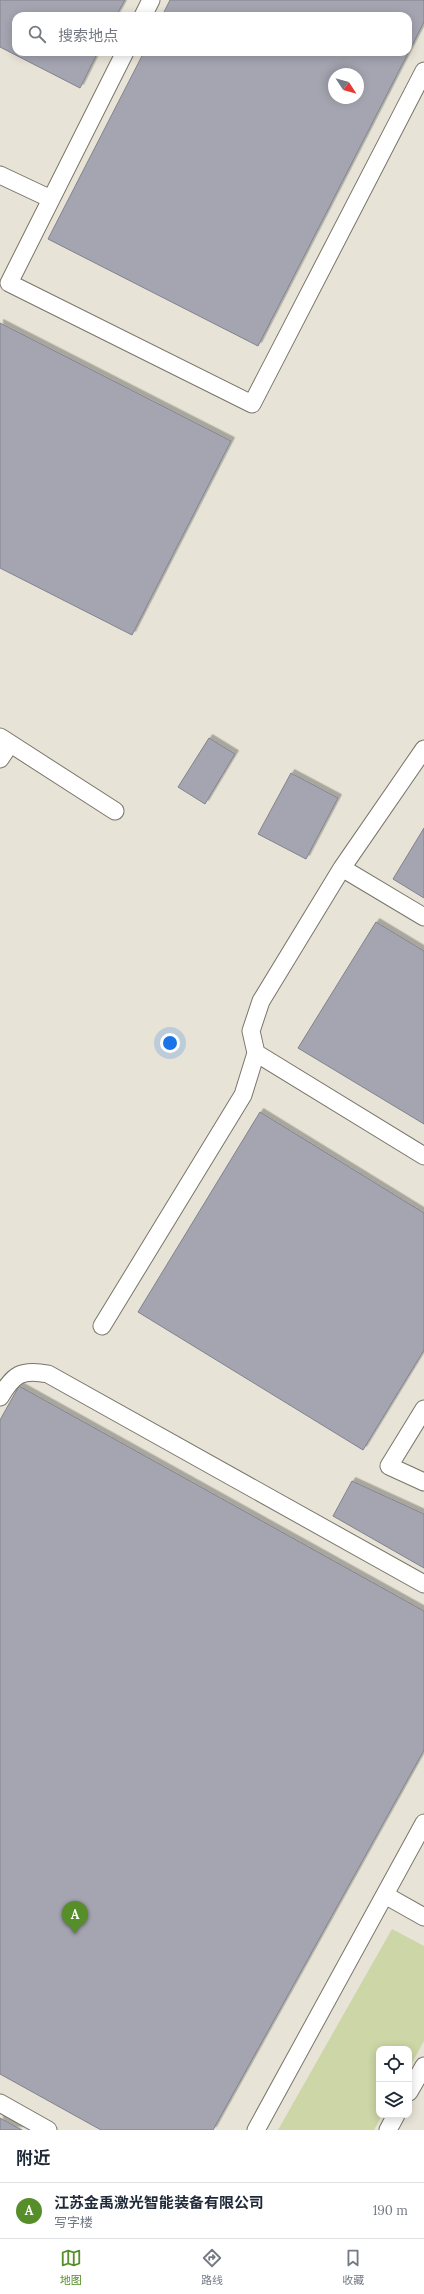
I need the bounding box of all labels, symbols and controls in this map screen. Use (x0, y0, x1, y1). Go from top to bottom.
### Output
search box (12, 12, 412, 56)
icon: search (26, 23, 48, 45)
text: 搜索地点 (58, 26, 118, 45)
north arrow (328, 68, 364, 104)
your location (160, 1033, 180, 1053)
pin: A (62, 1901, 88, 1934)
map controls (376, 2046, 412, 2118)
button: locate (376, 2046, 412, 2082)
button: layers (376, 2082, 412, 2118)
text: 附近 (16, 2147, 50, 2169)
text: 江苏金禹激光智能装备有限公司 (54, 2193, 264, 2212)
text: A (25, 2202, 33, 2219)
text: 190 m (373, 2202, 408, 2219)
text: 写字楼 (54, 2214, 93, 2231)
tab: 地图 (60, 2247, 82, 2287)
tab: 路线 (201, 2247, 223, 2287)
tab: 收藏 (342, 2247, 364, 2287)

